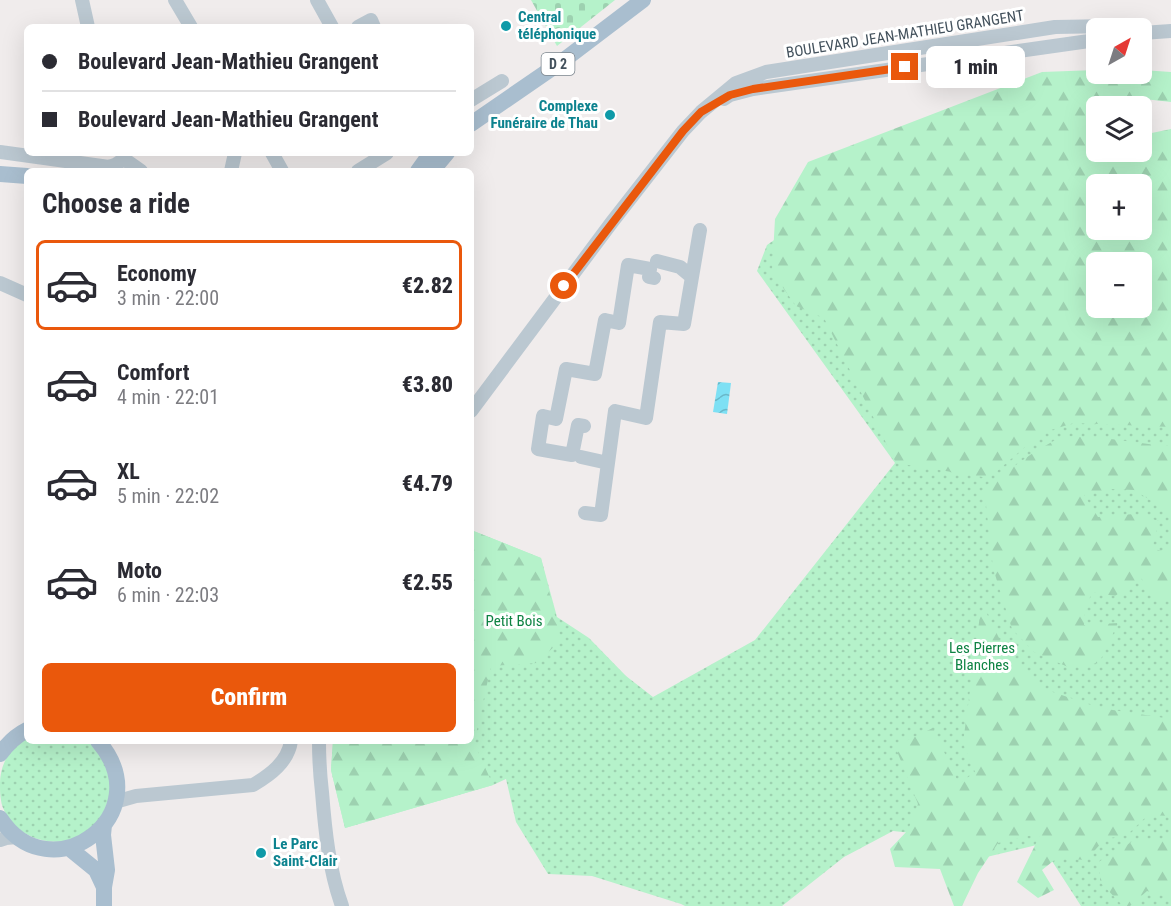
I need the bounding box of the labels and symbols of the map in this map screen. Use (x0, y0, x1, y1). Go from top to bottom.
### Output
street label: BOULEVARD JEAN-MATHIEU GRANGENT (785, 6, 1025, 62)
place label: Central téléphonique (518, 8, 596, 43)
north arrow (1086, 18, 1152, 84)
marker: Central téléphonique (499, 19, 513, 33)
callout: 1 min (926, 46, 1025, 88)
road number: D 2 (542, 53, 574, 75)
route end (891, 53, 918, 80)
place label: Complexe Funéraire de Thau (490, 97, 598, 132)
marker: Complexe Funéraire de Thau (603, 108, 617, 122)
route start (550, 272, 577, 299)
park label: Petit Bois (485, 612, 543, 630)
park label: Les Pierres Blanches (949, 639, 1015, 674)
place label: Le Parc Saint-Clair (273, 835, 338, 870)
marker: Le Parc Saint-Clair (254, 846, 268, 860)

